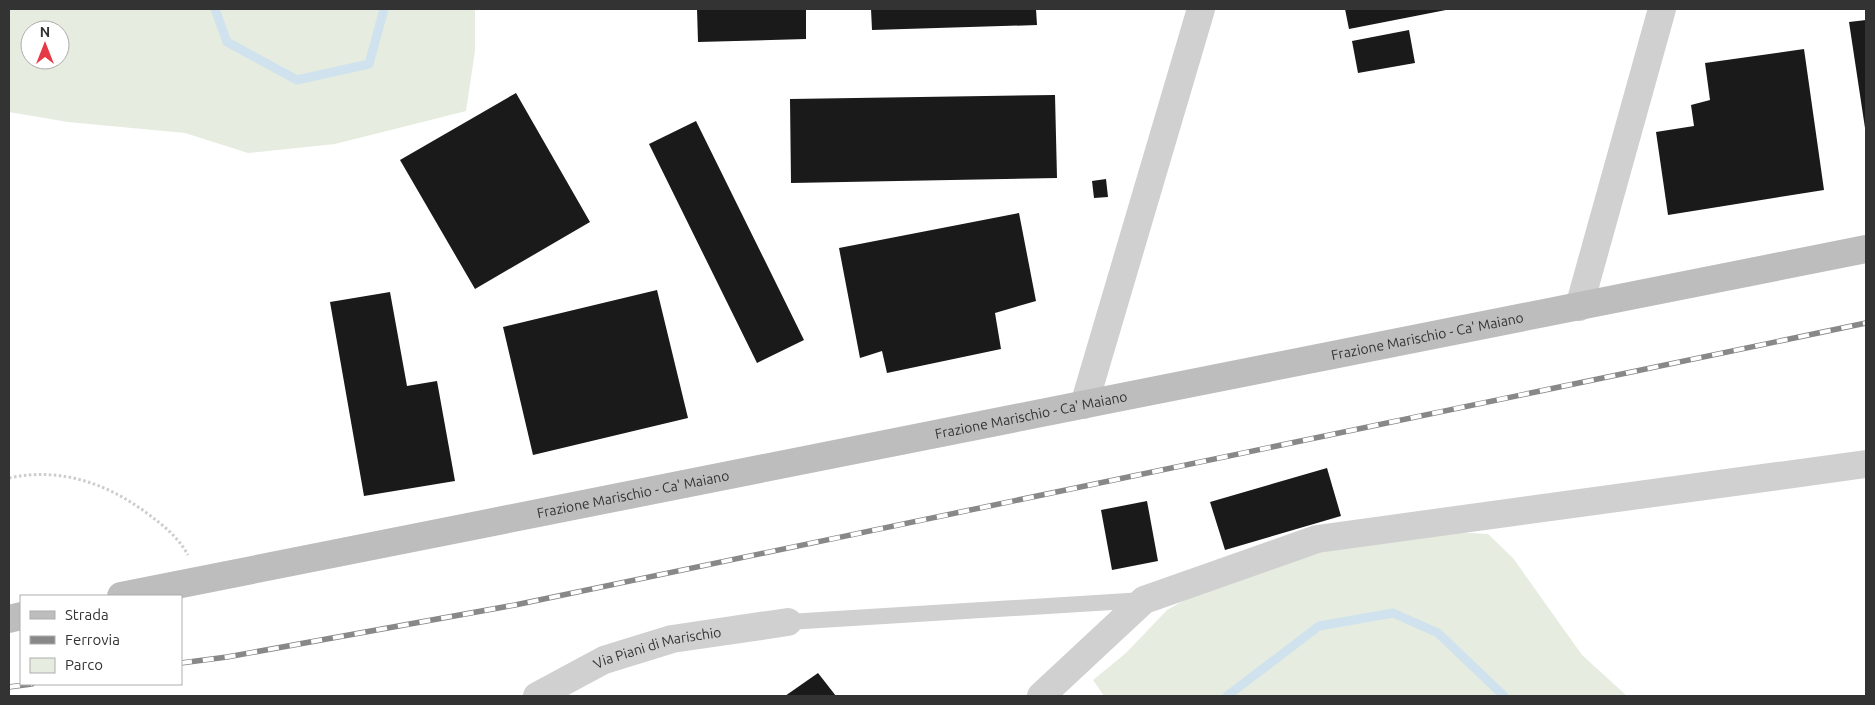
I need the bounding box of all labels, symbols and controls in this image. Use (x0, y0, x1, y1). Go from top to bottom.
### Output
north arrow (20, 20, 70, 70)
text: N (40, 24, 50, 40)
street label: Frazione Marischio - Ca' Maiano (1330, 309, 1525, 363)
street label: Frazione Marischio - Ca' Maiano (934, 388, 1129, 442)
street label: Frazione Marischio - Ca' Maiano (535, 467, 731, 521)
legend (20, 595, 182, 685)
text: Strada (65, 606, 109, 623)
street label: Via Piani di Marischio (591, 624, 722, 672)
text: Ferrovia (65, 631, 120, 648)
text: Parco (65, 656, 103, 673)

